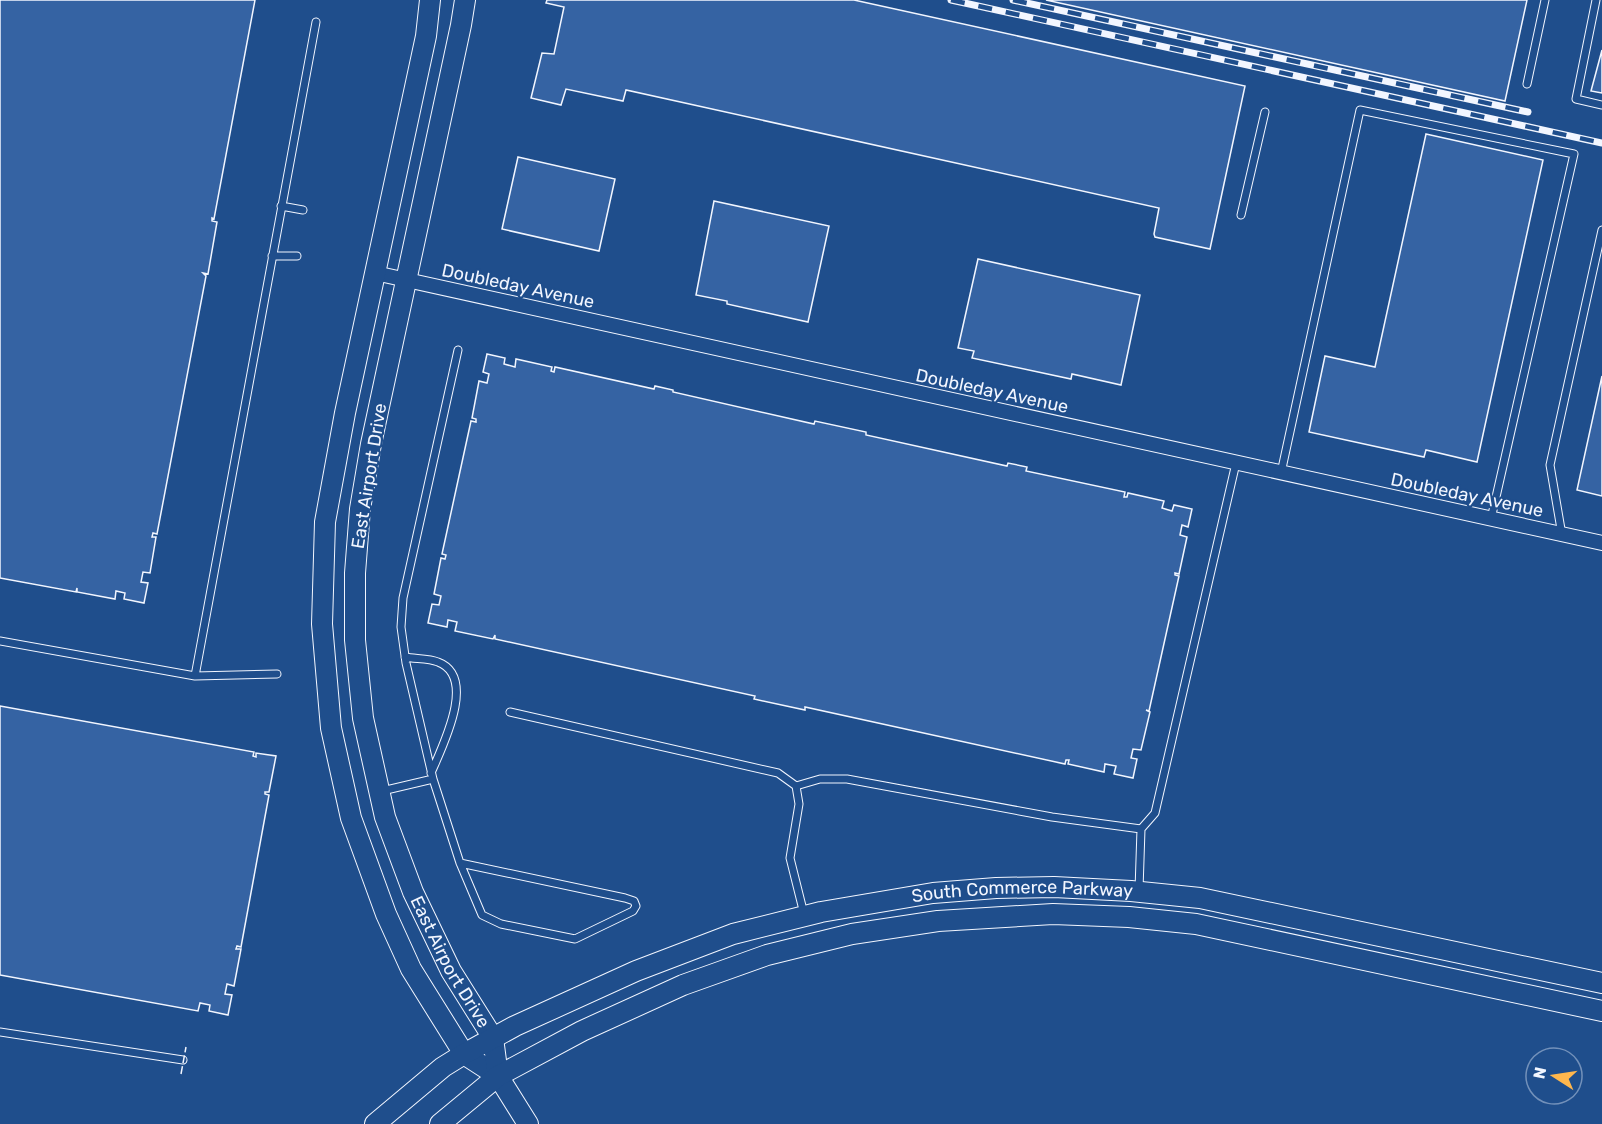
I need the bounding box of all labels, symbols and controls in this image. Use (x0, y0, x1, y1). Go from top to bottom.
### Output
street label: Doubleday Avenue (440, 259, 596, 313)
street label: Doubleday Avenue (914, 364, 1070, 418)
street label: East Airport Drive (347, 402, 391, 550)
street label: Doubleday Avenue (1389, 468, 1545, 522)
street label: South Commerce Parkway (910, 876, 1134, 907)
street label: East Airport Drive (406, 892, 495, 1032)
north arrow (1524, 1046, 1584, 1106)
text: N (1529, 1065, 1550, 1081)

